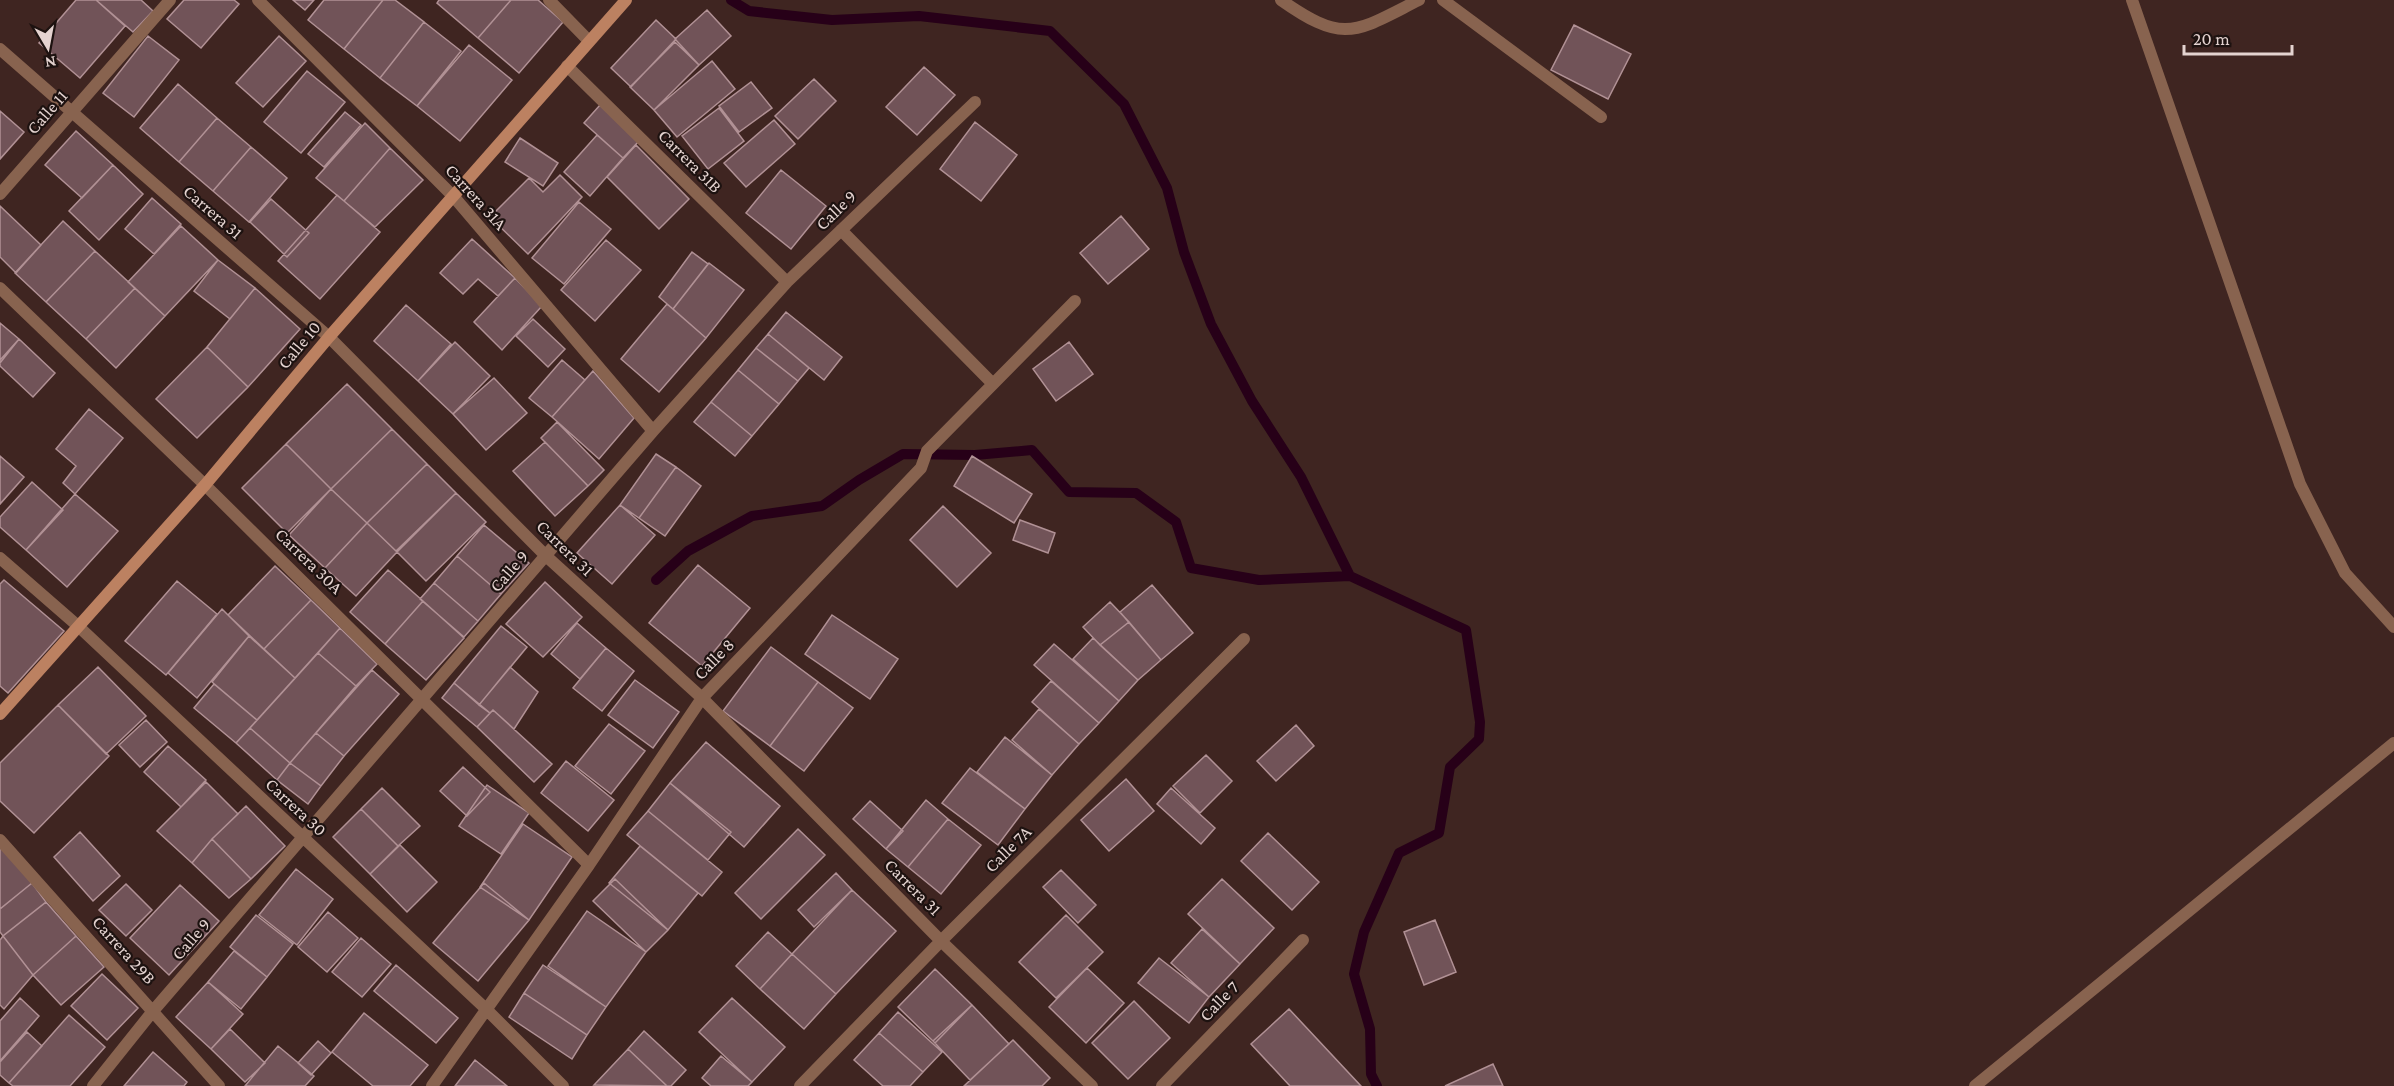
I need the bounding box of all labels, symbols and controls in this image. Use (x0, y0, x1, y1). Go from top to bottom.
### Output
north arrow (18, 18, 78, 78)
scale bar (2184, 18, 2292, 56)
text: 20 m (2193, 29, 2230, 49)
text: N (44, 53, 57, 72)
street label: Calle 11 (23, 86, 71, 138)
street label: Carrera 31B (654, 125, 726, 197)
street label: Carrera 31A (441, 160, 511, 235)
street label: Carrera 31 (179, 181, 247, 243)
street label: Calle 9 (812, 186, 860, 234)
street label: Calle 10 (273, 317, 325, 373)
street label: Carrera 31 (532, 516, 598, 580)
street label: Carrera 30A (271, 524, 347, 599)
street label: Calle 9 (485, 546, 533, 596)
street label: Calle 8 (690, 634, 738, 684)
street label: Carrera 30 (262, 774, 330, 840)
street label: Calle 7A (981, 821, 1036, 876)
street label: Carrera 31 (881, 855, 945, 919)
street label: Carrera 29B (88, 912, 160, 988)
street label: Calle 9 (167, 914, 215, 964)
street label: Calle 7 (1195, 977, 1243, 1025)

